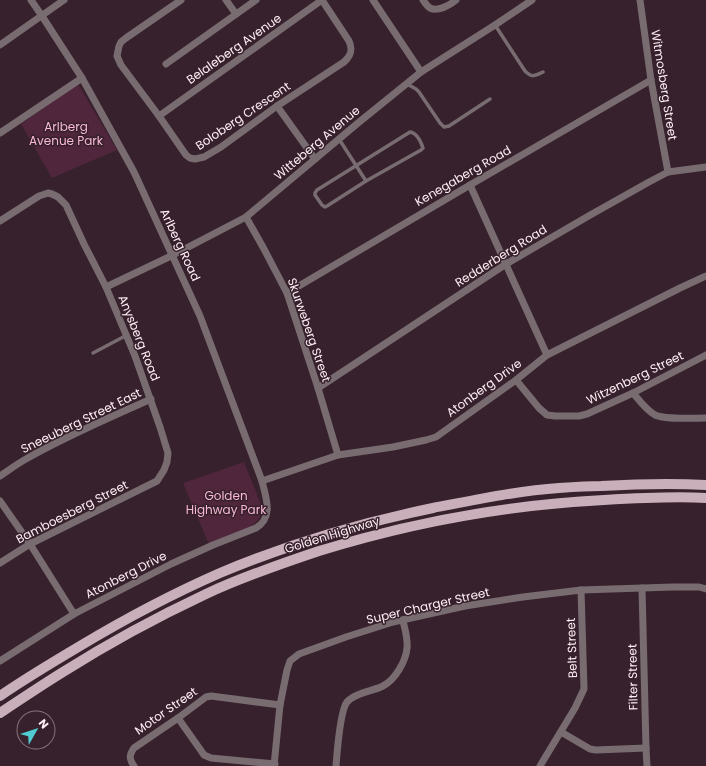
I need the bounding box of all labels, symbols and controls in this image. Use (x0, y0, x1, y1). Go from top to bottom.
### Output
street label: Belaleberg Avenue (183, 9, 285, 88)
street label: Witmosberg Street (647, 28, 682, 141)
street label: Boloberg Crescent (192, 77, 294, 154)
street label: Witteberg Avenue (270, 102, 363, 184)
park label: Arlberg Avenue Park (29, 118, 104, 149)
street label: Kenegaberg Road (412, 141, 514, 210)
street label: Arlberg Road (156, 206, 205, 284)
street label: Redderberg Road (452, 220, 550, 291)
street label: Skurweberg Street (284, 275, 335, 384)
street label: Anysberg Road (114, 292, 164, 383)
street label: Witzenberg Street (583, 347, 686, 408)
street label: Atonberg Drive (443, 354, 525, 421)
street label: Sneeuberg Street East (18, 384, 144, 457)
street label: Bamboesberg Street (13, 476, 131, 547)
park label: Golden Highway Park (186, 487, 267, 518)
street label: Golden Highway (282, 512, 382, 557)
street label: Atonberg Drive (82, 547, 169, 602)
street label: Super Charger Street (365, 583, 491, 628)
street label: Belt Street (562, 618, 581, 679)
street label: Filter Street (623, 644, 642, 710)
street label: Motor Street (131, 683, 200, 738)
north arrow (16, 710, 56, 750)
text: N (35, 715, 53, 732)

